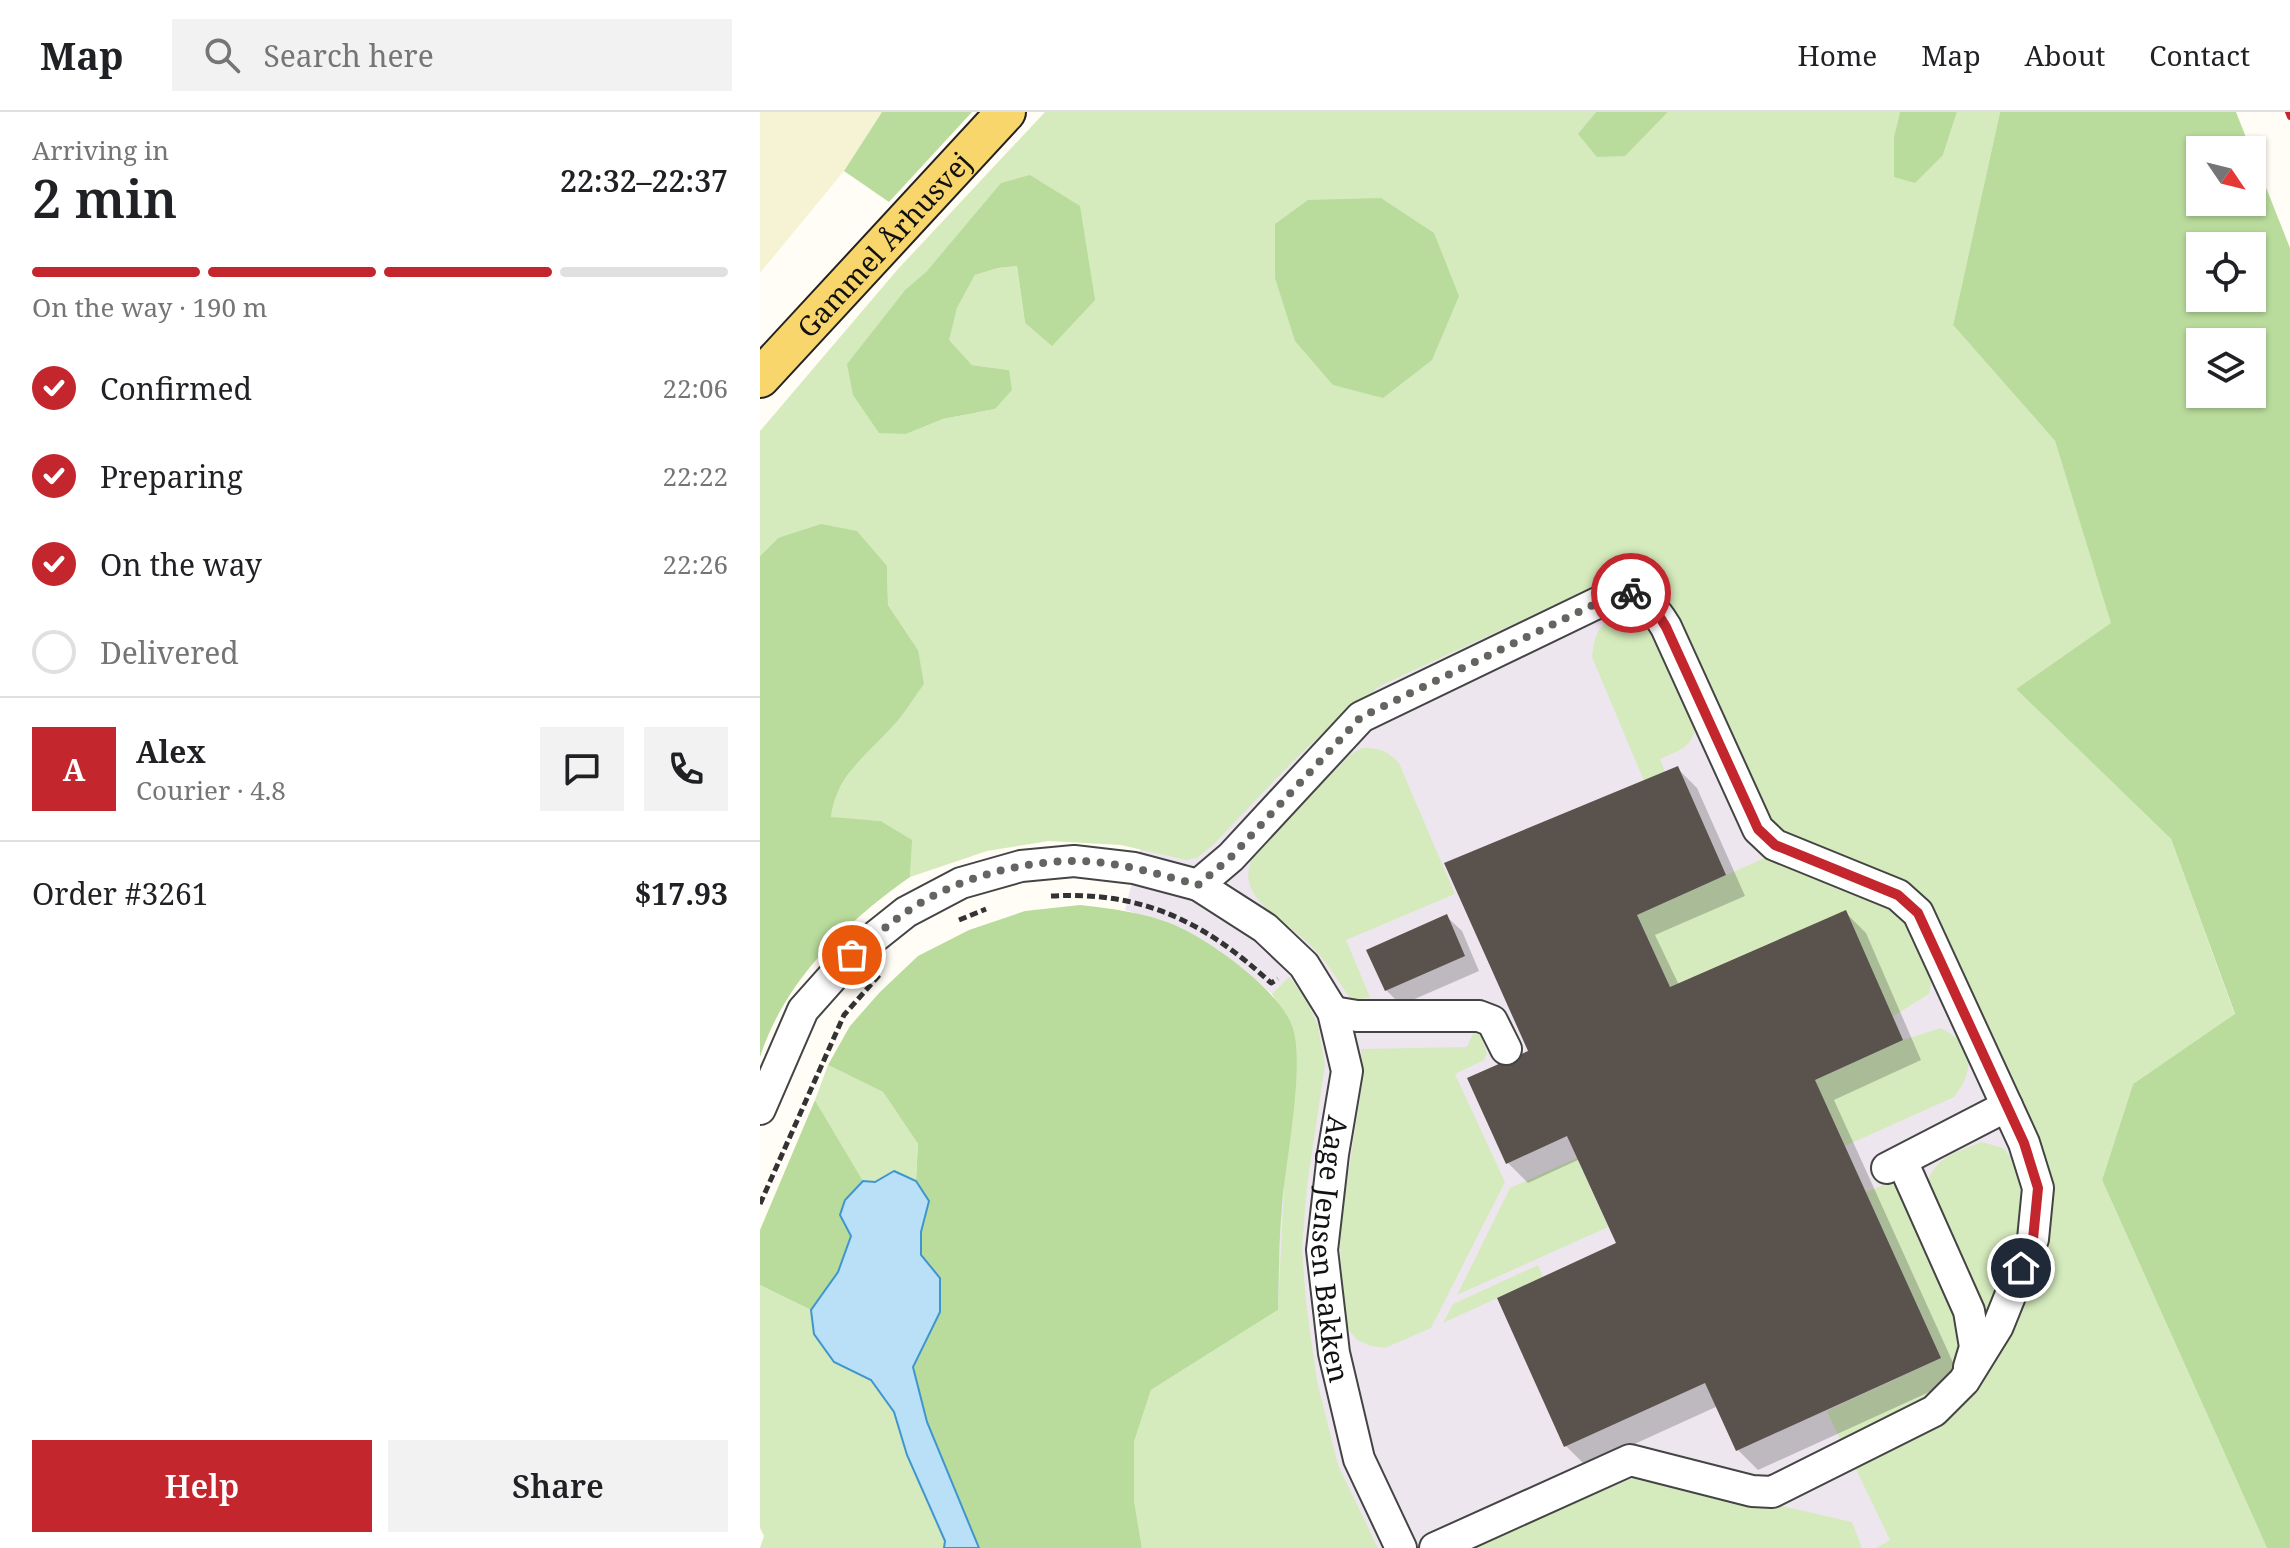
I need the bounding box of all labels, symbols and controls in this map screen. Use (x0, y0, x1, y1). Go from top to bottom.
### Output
search box (172, 19, 732, 91)
text: Map (40, 29, 124, 81)
icon: search (200, 33, 244, 77)
text: Search here (264, 35, 434, 76)
text: Home (1798, 36, 1877, 74)
text: Map (1921, 36, 1981, 74)
text: About (2025, 36, 2105, 74)
text: Contact (2149, 36, 2250, 74)
text: Arriving in (32, 132, 169, 168)
north arrow (2186, 136, 2266, 216)
map controls (2186, 136, 2266, 408)
street label: Gammel Århusvej (788, 143, 979, 346)
text: 22:32–22:37 (560, 160, 728, 201)
text: 2 min (32, 162, 177, 233)
button: locate (2186, 232, 2266, 312)
text: On the way · 190 m (32, 289, 267, 325)
button: layers (2186, 328, 2266, 408)
icon: check (32, 366, 76, 410)
text: Confirmed (100, 368, 252, 409)
text: 22:06 (662, 370, 728, 406)
icon: check (32, 454, 76, 498)
text: Preparing (100, 456, 243, 497)
text: 22:22 (662, 458, 728, 494)
icon: check (32, 542, 76, 586)
text: On the way (100, 544, 262, 585)
text: 22:26 (662, 546, 728, 582)
courier (1591, 553, 1671, 633)
icon: bike (1609, 571, 1653, 615)
text: Delivered (100, 632, 239, 673)
button: chat (540, 727, 624, 811)
button: phone (644, 727, 728, 811)
text: Alex (136, 731, 206, 772)
text: A (63, 749, 85, 790)
text: Courier · 4.8 (136, 772, 286, 808)
text: Order #3261 (32, 873, 209, 914)
text: $17.93 (634, 873, 728, 914)
pin (818, 921, 886, 989)
icon: bag (830, 933, 874, 977)
street label: Aage Jensen Bakken (1302, 1113, 1359, 1386)
pin (1987, 1234, 2055, 1302)
icon: home (1999, 1246, 2043, 1290)
button: Help (32, 1440, 372, 1532)
button: Share (388, 1440, 728, 1532)

